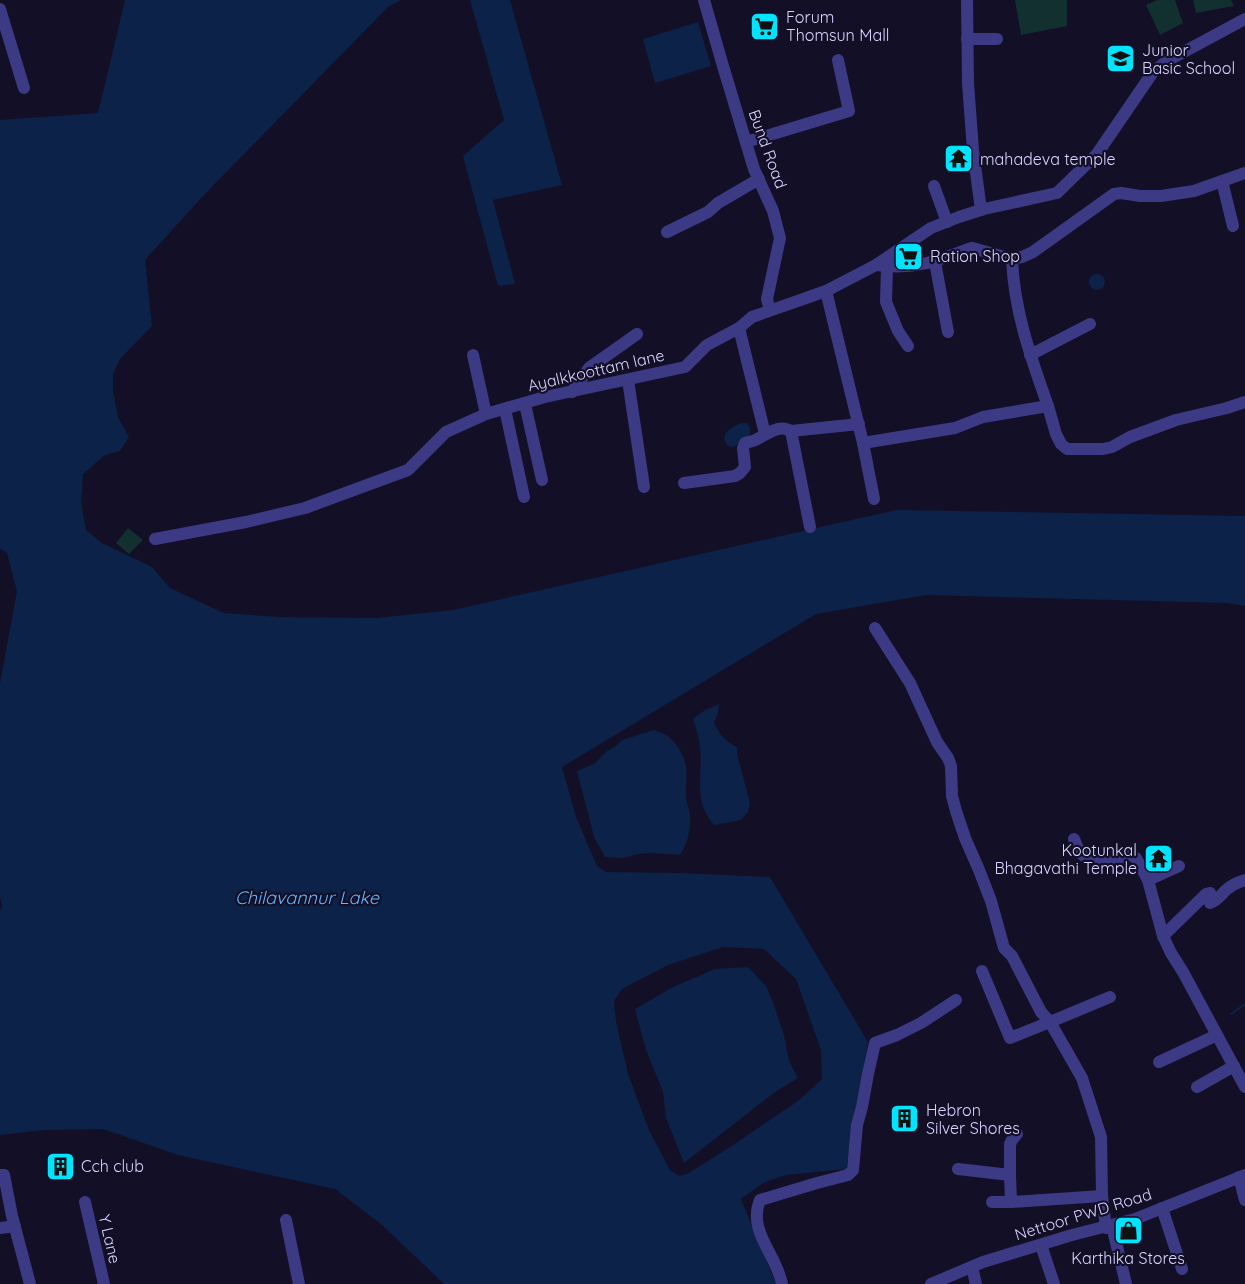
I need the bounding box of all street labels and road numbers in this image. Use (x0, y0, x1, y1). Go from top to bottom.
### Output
street label: Bund Road (744, 107, 792, 191)
street label: Ayalkkoottam lane (526, 345, 666, 395)
street label: Nettoor PWD Road (1012, 1184, 1154, 1244)
street label: Y Lane (95, 1212, 125, 1266)

